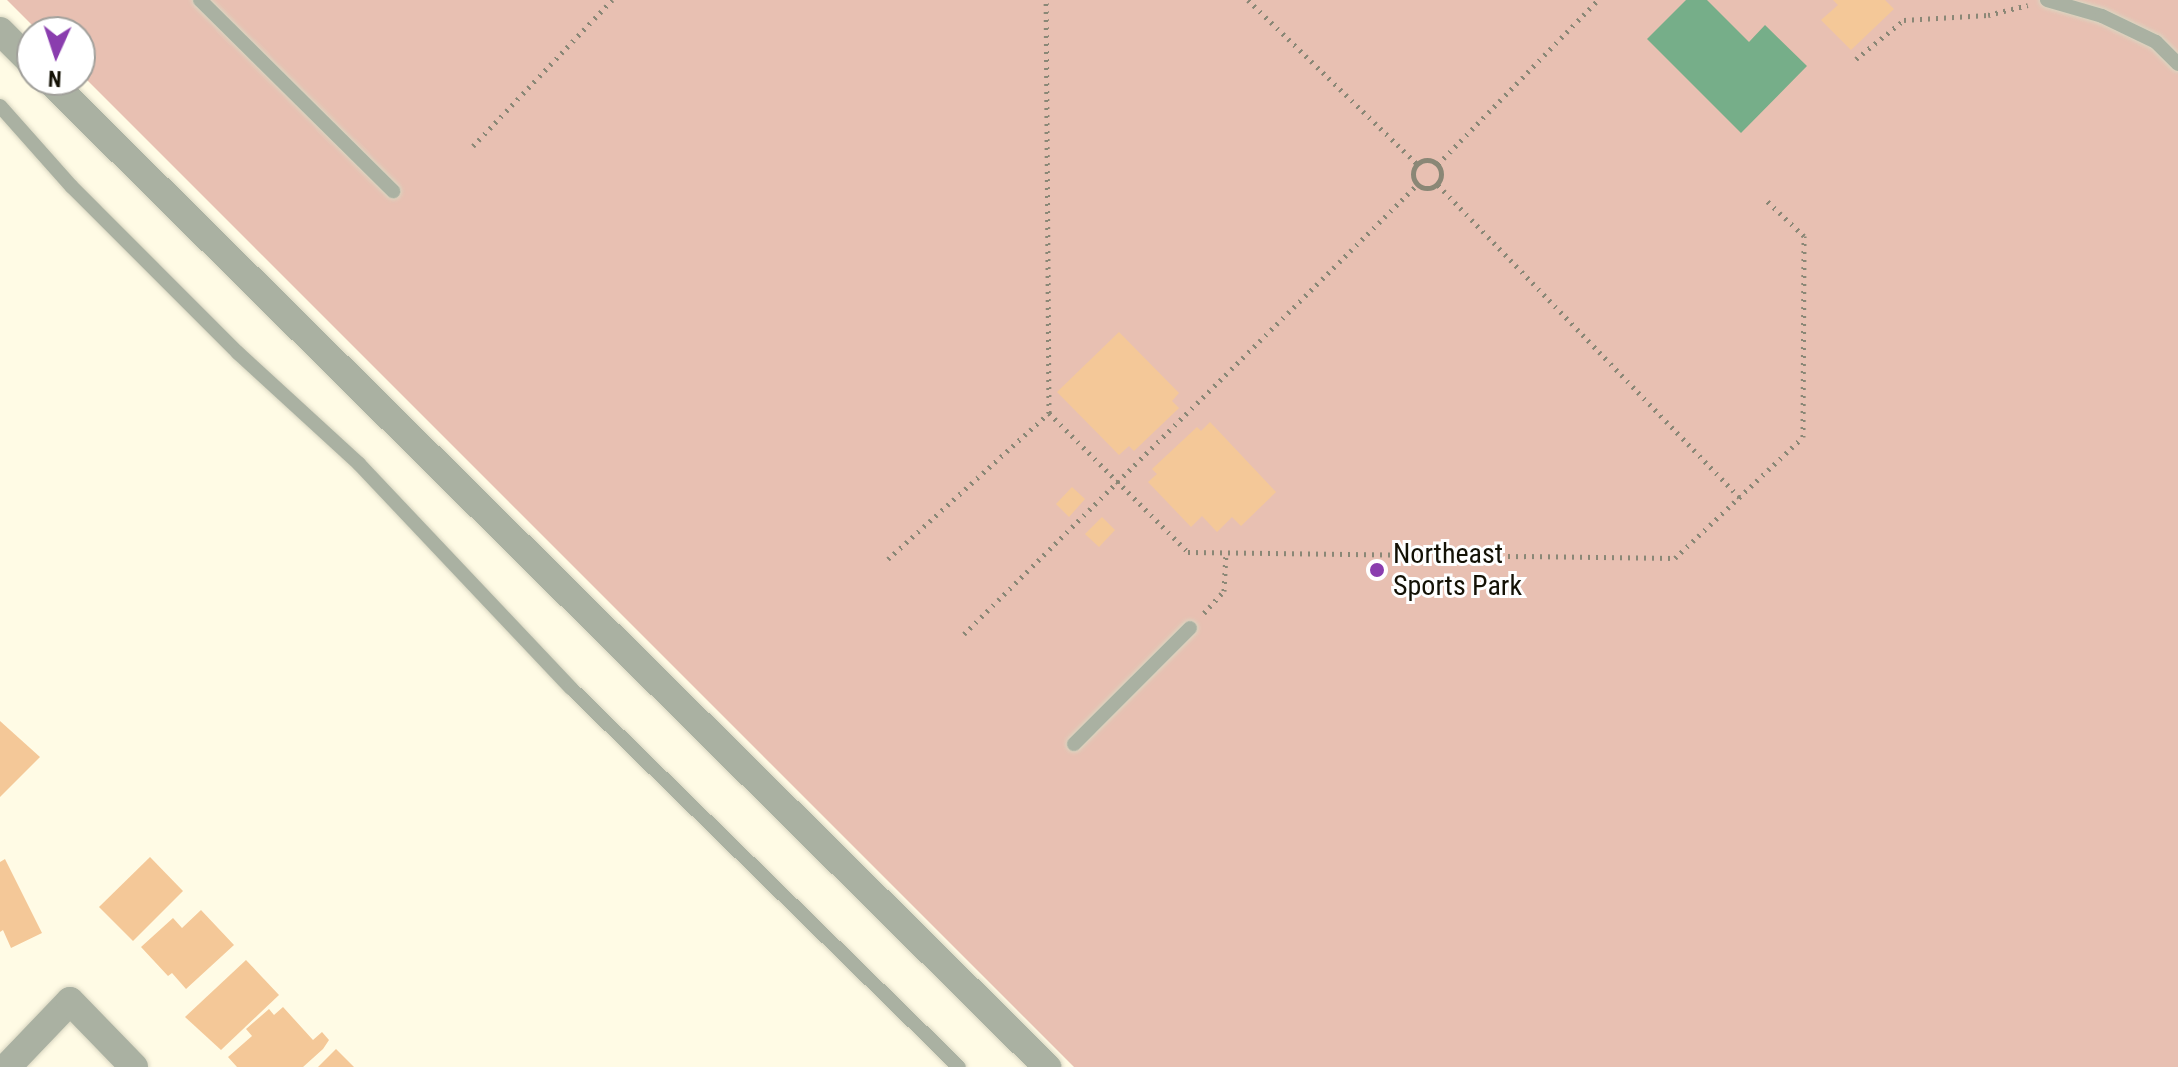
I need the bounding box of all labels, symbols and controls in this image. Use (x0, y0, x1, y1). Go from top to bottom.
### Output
north arrow (16, 16, 96, 96)
text: N (47, 66, 62, 91)
place label: Northeast Sports Park (1393, 537, 1522, 603)
marker: Northeast Sports Park (1368, 561, 1386, 579)

